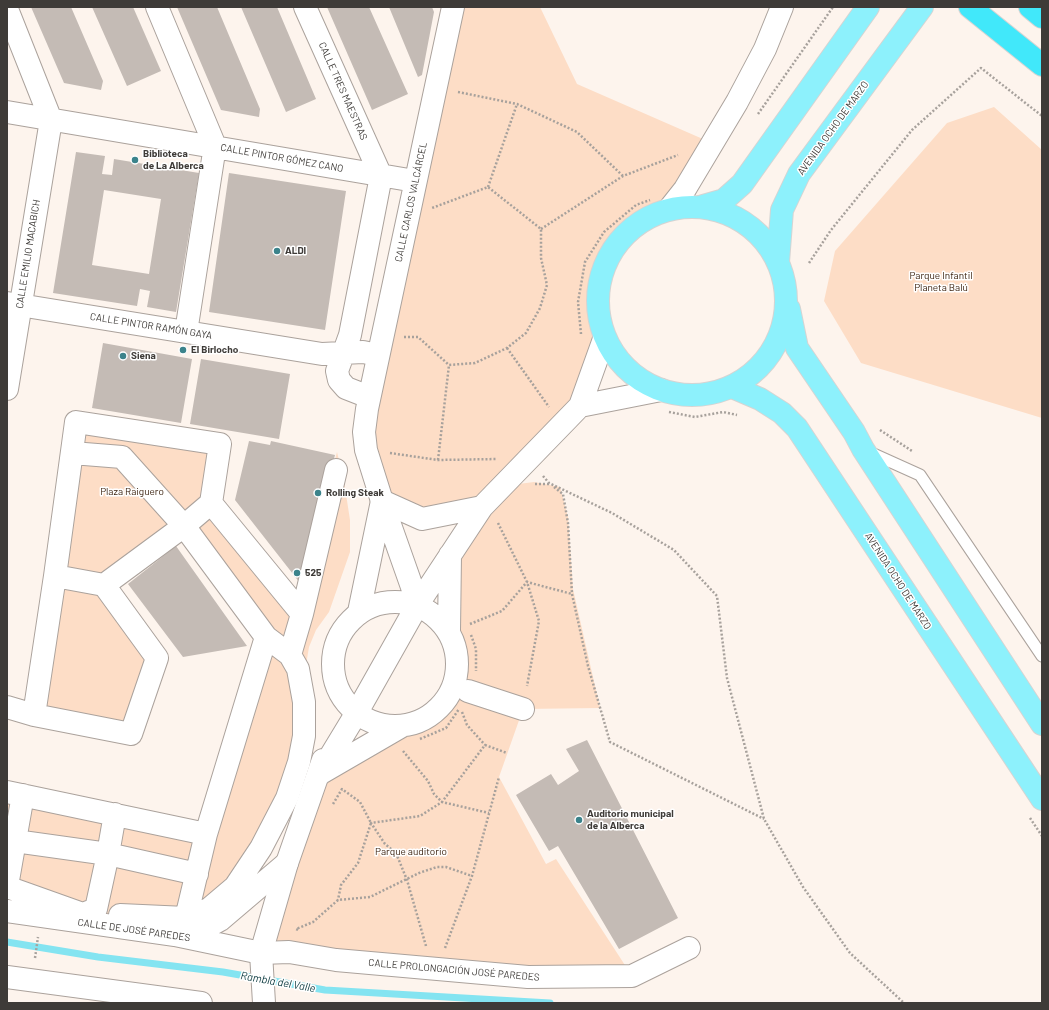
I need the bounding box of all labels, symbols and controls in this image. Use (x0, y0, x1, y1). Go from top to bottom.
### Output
street label: CALLE TRES MAESTRAS (316, 40, 370, 142)
street label: AVENIDA OCHO DE MARZO (795, 79, 871, 177)
street label: CALLE PINTOR GÓMEZ CANO (220, 141, 344, 175)
street label: CALLE CARLOS VALCÁRCEL (392, 141, 430, 263)
place label: Biblioteca de La Alberca (143, 148, 204, 172)
marker: Biblioteca de La Alberca (130, 155, 140, 165)
street label: CALLE EMILIO MACABICH (13, 198, 43, 310)
place label: ALDI (285, 245, 306, 257)
marker: ALDI (272, 246, 282, 256)
park label: Parque Infantil Planeta Balú (909, 270, 973, 294)
street label: CALLE PINTOR RAMÓN GAYA (89, 310, 213, 342)
place label: El Birlocho (191, 344, 238, 356)
marker: El Birlocho (178, 345, 188, 355)
place label: Siena (131, 350, 156, 362)
marker: Siena (118, 351, 128, 361)
park label: Plaza Raiguero (100, 486, 164, 498)
place label: Rolling Steak (326, 487, 384, 499)
marker: Rolling Steak (313, 488, 323, 498)
street label: AVENIDA OCHO DE MARZO (862, 530, 934, 632)
place label: 525 (305, 567, 321, 579)
marker: 525 (292, 568, 302, 578)
place label: Auditorio municipal de la Alberca (587, 808, 674, 832)
marker: Auditorio municipal de la Alberca (574, 815, 584, 825)
park label: Parque auditorio (375, 846, 447, 858)
street label: CALLE DE JOSÉ PAREDES (77, 916, 191, 944)
street label: CALLE PROLONGACIÓN JOSÉ PAREDES (368, 957, 540, 983)
water label: Rambla del Valle (240, 969, 316, 995)

